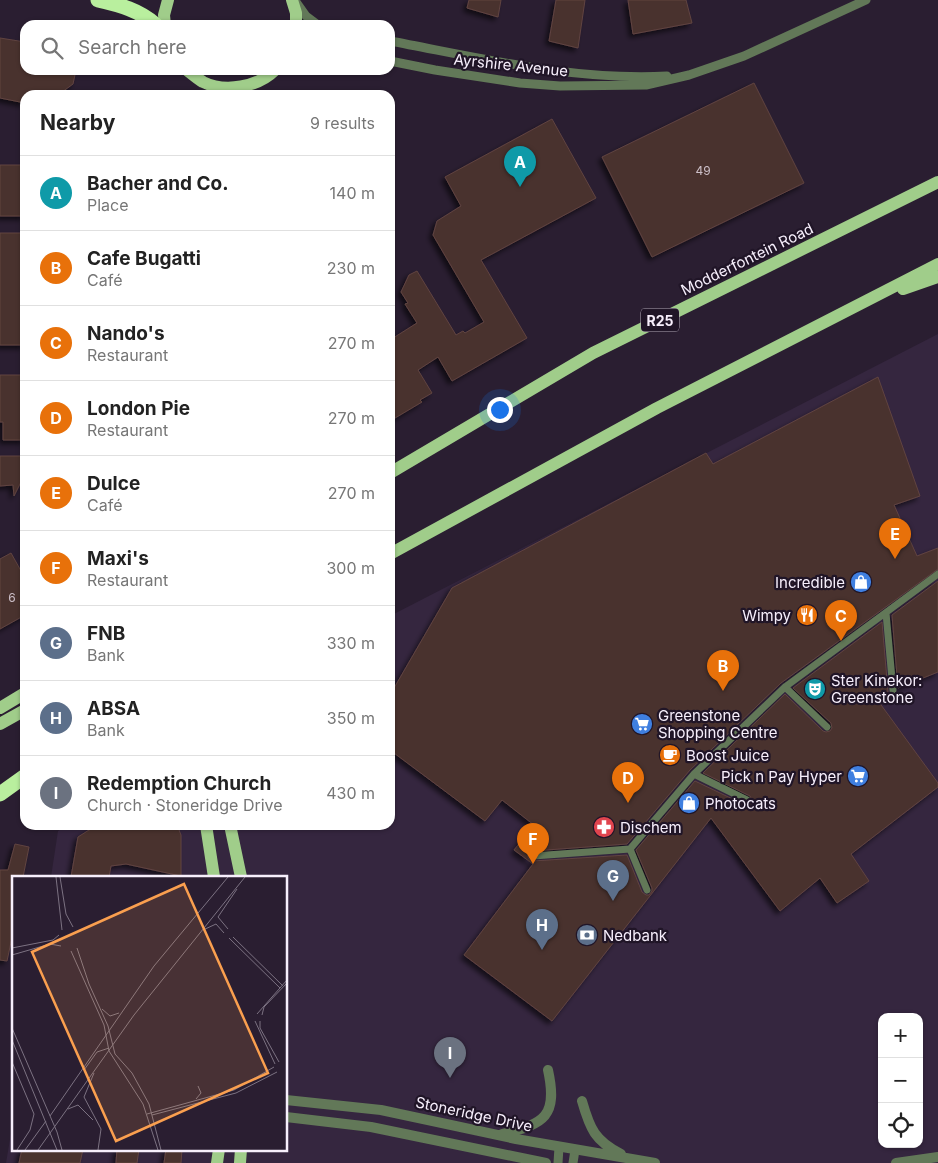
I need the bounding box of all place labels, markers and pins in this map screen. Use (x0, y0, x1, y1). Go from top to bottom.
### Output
pin: A (504, 146, 536, 187)
pin: E (879, 518, 911, 559)
shop icon: Incredible (849, 570, 873, 594)
place label: Incredible (775, 573, 845, 592)
pin: C (825, 600, 857, 641)
restaurant icon: Wimpy (795, 603, 819, 627)
place label: Wimpy (742, 606, 792, 625)
pin: B (707, 650, 739, 691)
place label: Ster Kinekor: Greenstone (831, 671, 922, 707)
theatre icon: Ster Kinekor: Greenstone (803, 677, 827, 701)
place label: Greenstone Shopping Centre (658, 706, 777, 742)
supermarket icon: Greenstone Shopping Centre (630, 712, 654, 736)
cafe icon: Boost Juice (658, 743, 682, 767)
place label: Boost Juice (686, 746, 769, 765)
pin: D (612, 762, 644, 803)
supermarket icon: Pick n Pay Hyper (846, 764, 870, 788)
place label: Pick n Pay Hyper (721, 767, 842, 786)
shop icon: Photocats (677, 791, 701, 815)
place label: Photocats (705, 794, 776, 813)
pharmacy icon: Dischem (592, 815, 616, 839)
place label: Dischem (620, 818, 682, 837)
pin: F (517, 823, 549, 864)
pin: G (597, 860, 629, 901)
pin: H (526, 909, 558, 950)
bank icon: Nedbank (575, 923, 599, 947)
place label: Nedbank (603, 926, 668, 945)
pin: I (434, 1037, 466, 1078)

